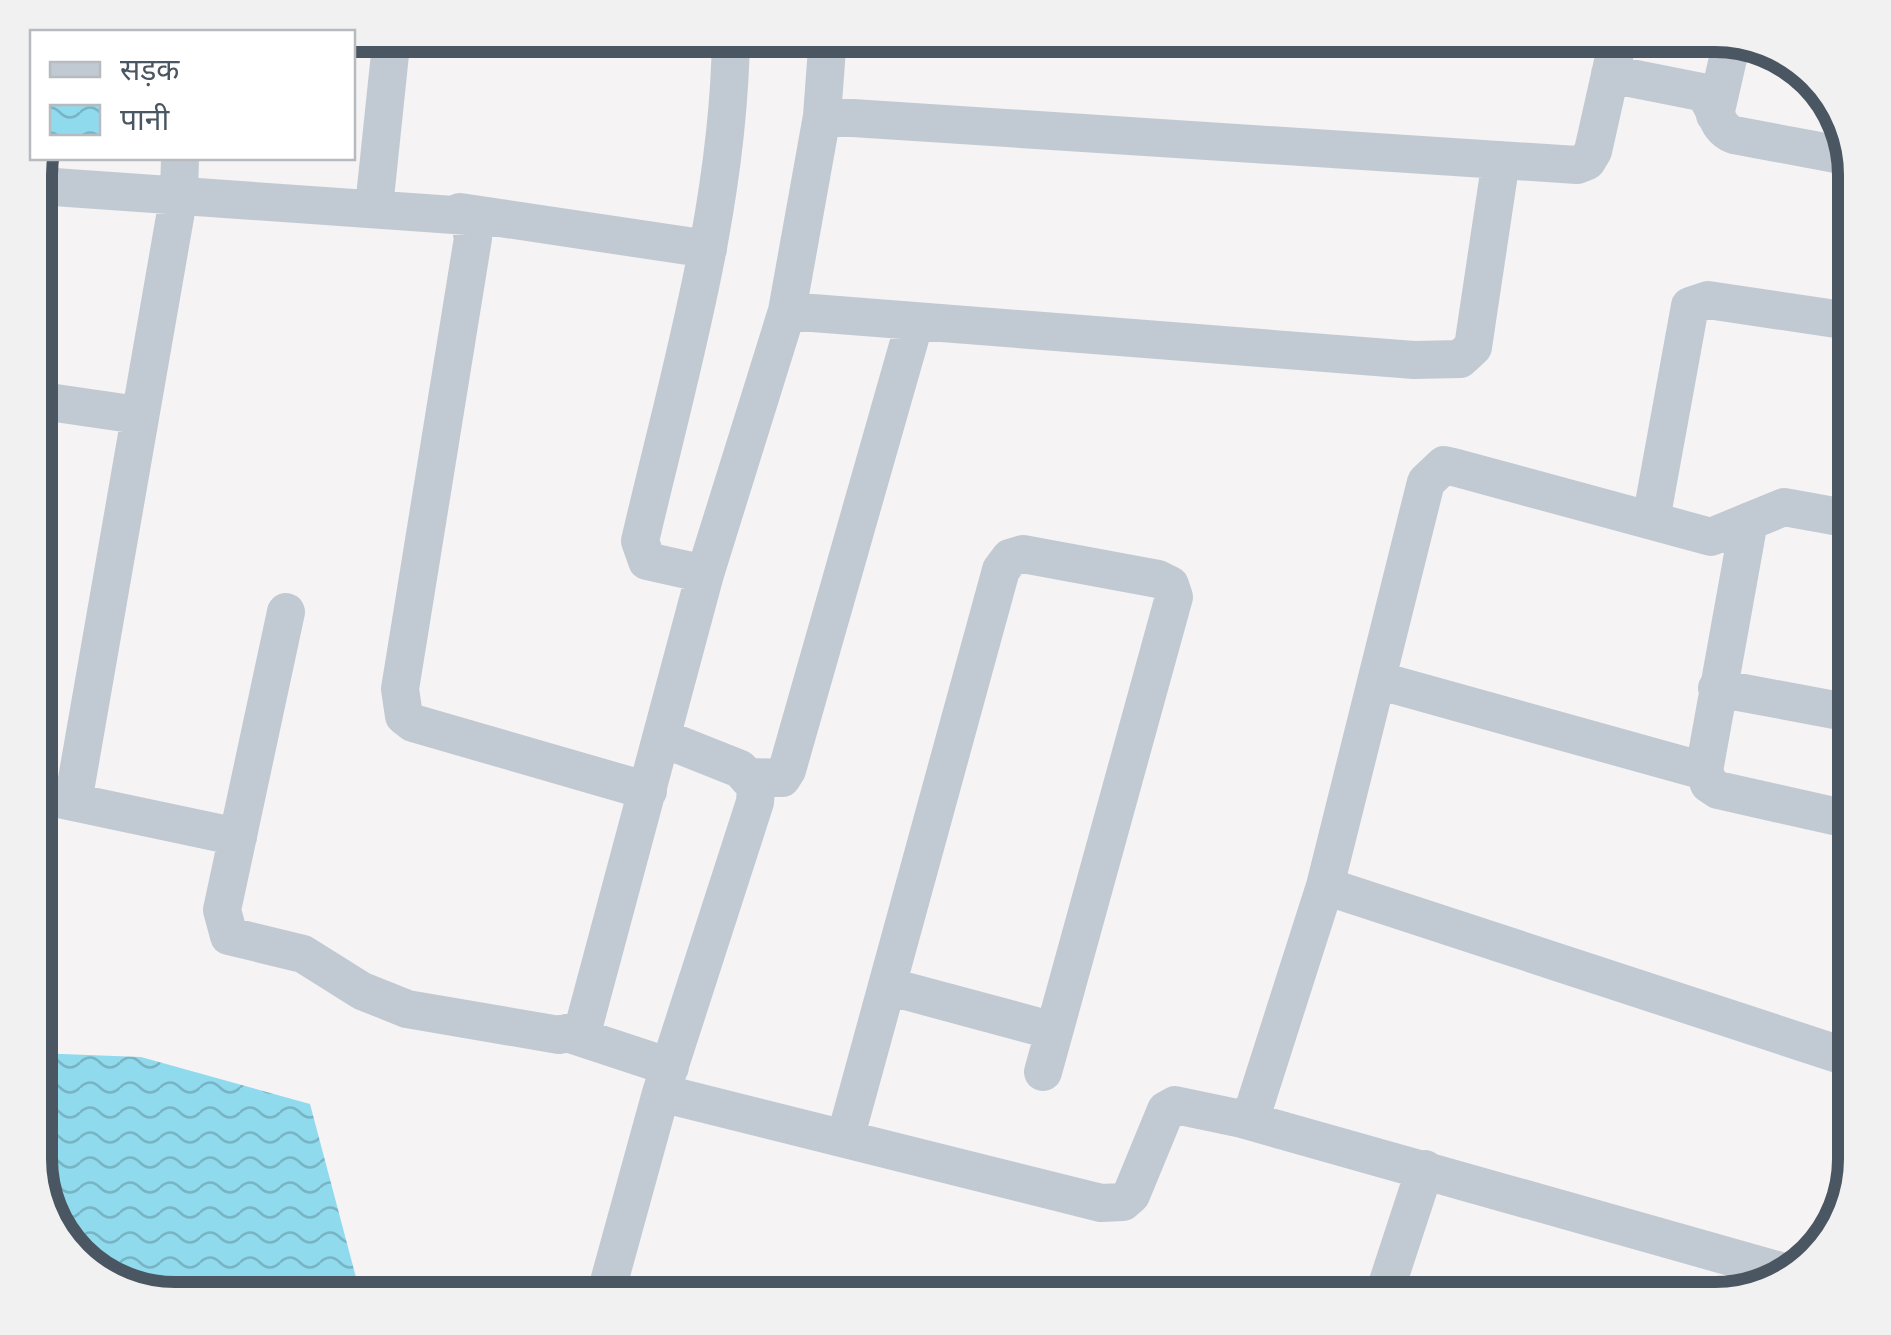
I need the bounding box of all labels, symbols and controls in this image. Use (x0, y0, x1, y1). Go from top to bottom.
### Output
legend (30, 30, 355, 160)
text: सड़क (120, 52, 180, 88)
text: पानी (120, 102, 170, 138)

